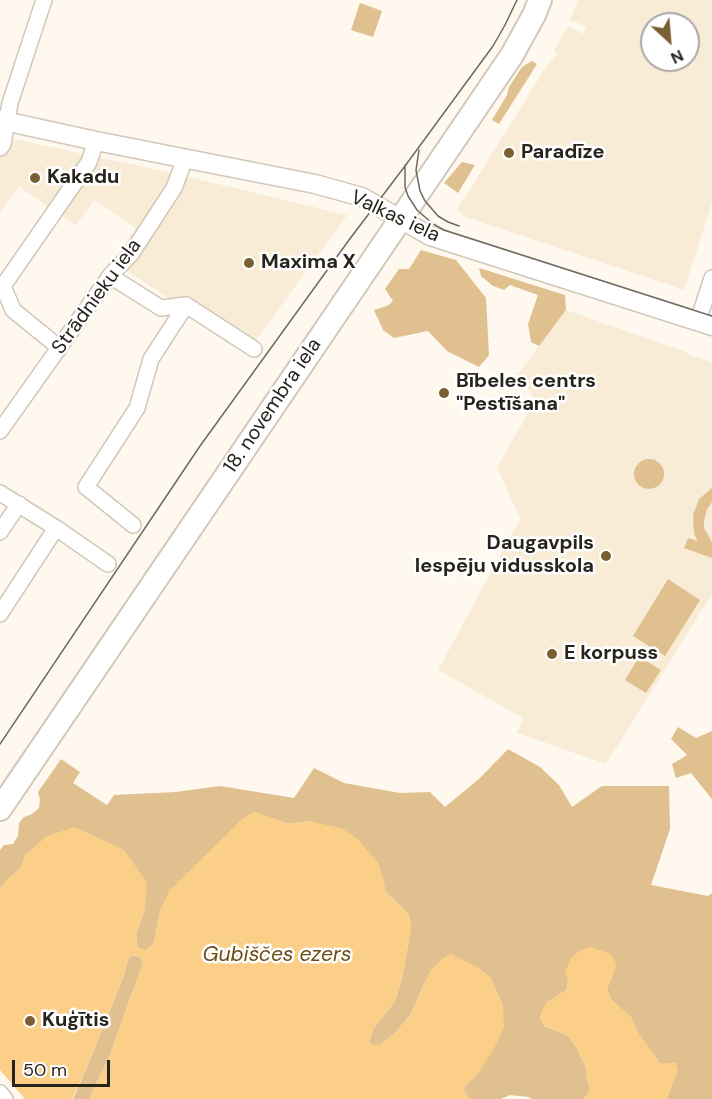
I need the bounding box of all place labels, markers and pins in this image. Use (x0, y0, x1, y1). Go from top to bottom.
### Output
place label: Paradīze (521, 141, 605, 165)
marker: Paradīze (502, 146, 516, 160)
place label: Kakadu (47, 166, 119, 190)
marker: Kakadu (28, 171, 42, 185)
place label: Maxima X (261, 251, 356, 275)
marker: Maxima X (242, 256, 256, 270)
place label: Bībeles centrs "Pestīšana" (456, 370, 596, 417)
marker: Bībeles centrs "Pestīšana" (437, 386, 451, 400)
place label: Daugavpils Iespēju vidusskola (415, 532, 594, 579)
marker: Daugavpils Iespēju vidusskola (599, 549, 613, 563)
place label: E korpuss (564, 642, 658, 666)
marker: E korpuss (545, 647, 559, 661)
place label: Kuģītis (42, 1009, 109, 1033)
marker: Kuģītis (23, 1014, 37, 1028)

